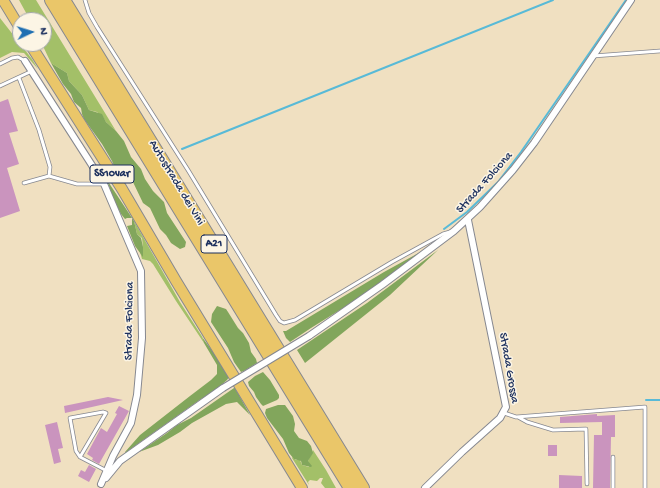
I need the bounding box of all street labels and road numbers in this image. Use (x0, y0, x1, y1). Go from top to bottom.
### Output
street label: Autostrada dei Vini (145, 138, 207, 228)
street label: Strada Folciona (453, 149, 517, 217)
road number: SS10var (90, 165, 134, 183)
road number: A21 (201, 235, 227, 253)
street label: Strada Folciona (122, 282, 138, 360)
street label: Strada Grossa (495, 332, 521, 404)

